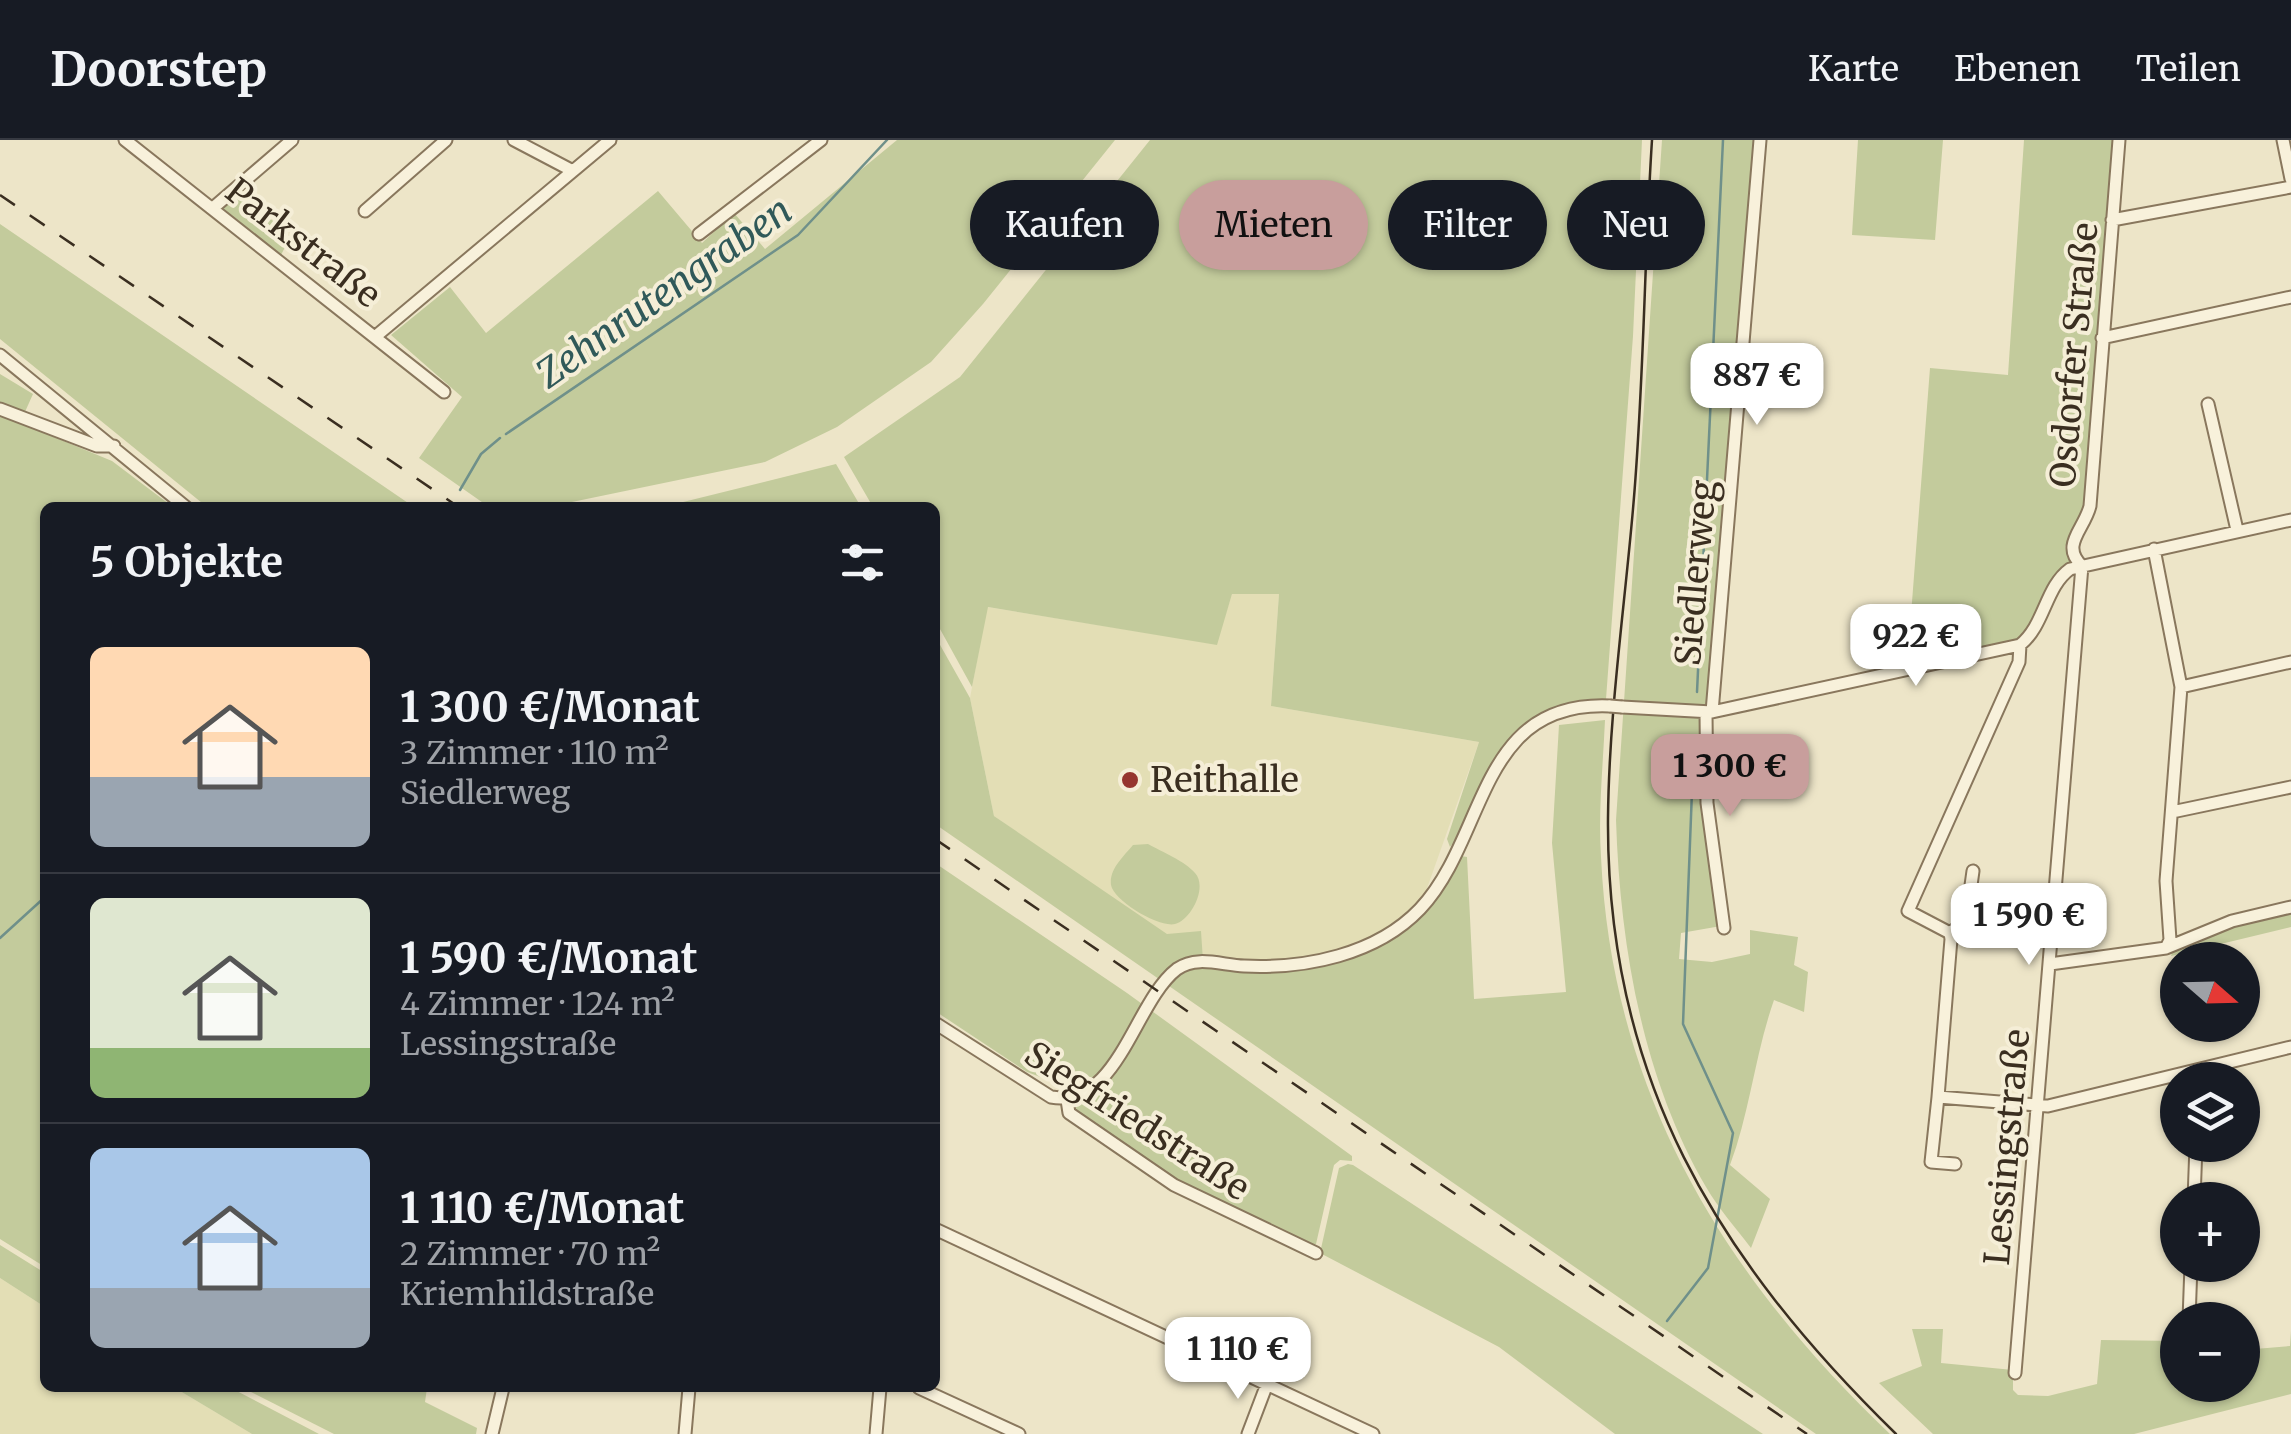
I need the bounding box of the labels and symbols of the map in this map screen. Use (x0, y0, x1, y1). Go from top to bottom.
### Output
street label: Parkstraße (217, 169, 389, 317)
water label: Zehnrutengraben (527, 187, 801, 398)
street label: Osdorfer Straße (2041, 221, 2107, 489)
pin: 887 € (1687, 343, 1827, 428)
street label: Siedlerweg (1666, 478, 1726, 668)
pin: 922 € (1846, 604, 1986, 689)
pin: 1 300 € (1638, 734, 1822, 819)
place label: Reithalle (1150, 758, 1299, 802)
marker: Reithalle (1119, 769, 1141, 791)
pin: 1 590 € (1937, 883, 2121, 968)
north arrow (2160, 942, 2260, 1042)
street label: Lessingstraße (1975, 1027, 2039, 1267)
street label: Siegfriedstraße (1016, 1032, 1258, 1210)
pin: 1 110 € (1146, 1317, 1330, 1402)

